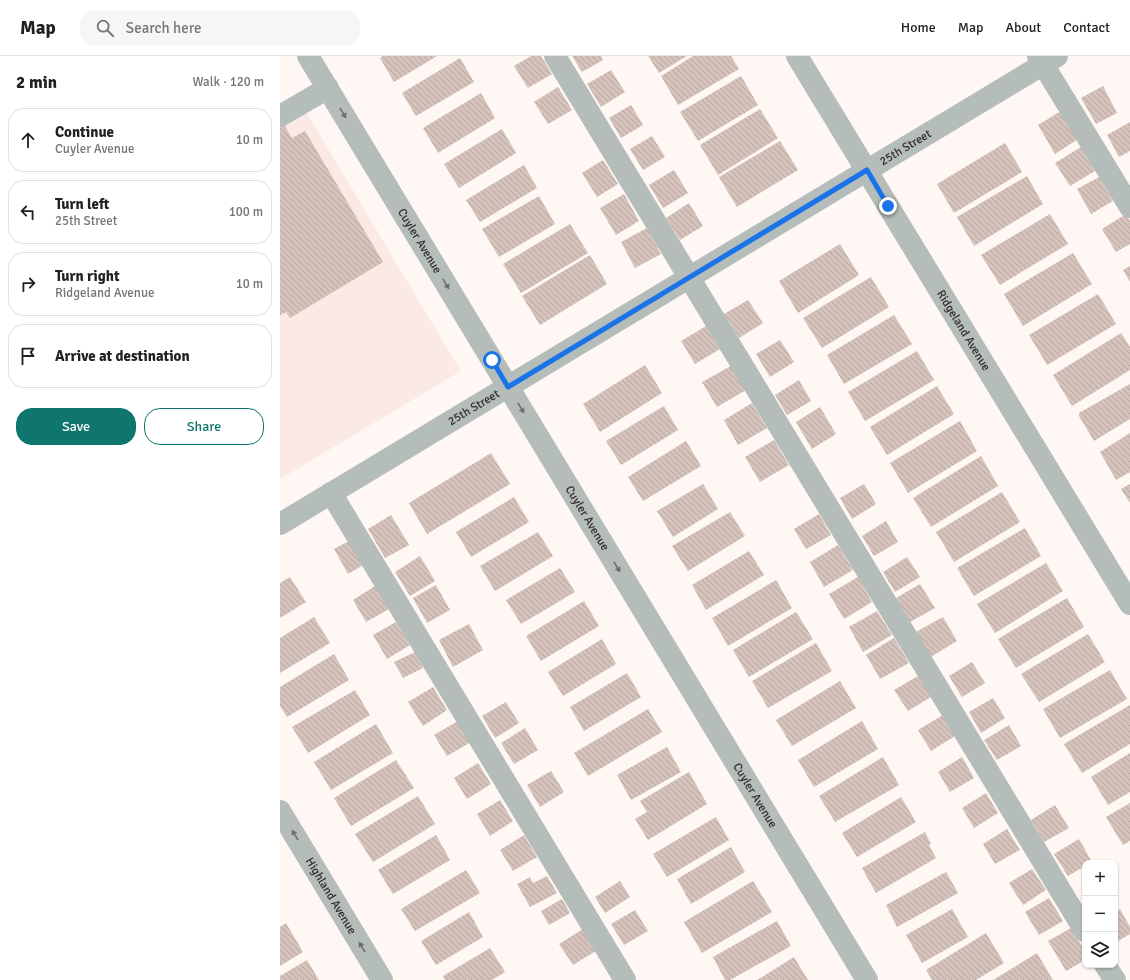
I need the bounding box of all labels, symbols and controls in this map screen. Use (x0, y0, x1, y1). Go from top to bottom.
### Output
search box (80, 10, 360, 46)
text: Map (20, 16, 56, 40)
icon: search (94, 17, 116, 39)
text: Search here (126, 19, 201, 37)
text: Home (901, 19, 936, 36)
text: Map (958, 19, 983, 36)
text: About (1005, 19, 1041, 36)
text: Contact (1063, 19, 1110, 36)
text: 2 min (16, 72, 57, 93)
text: Walk · 120 m (193, 74, 264, 90)
one-way arrow (339, 108, 347, 118)
text: Continue (55, 123, 114, 141)
street label: 25th Street (877, 126, 934, 169)
icon: ahead (17, 129, 39, 151)
text: 10 m (236, 132, 263, 148)
text: Cuyler Avenue (55, 141, 134, 157)
text: Turn left (55, 195, 109, 213)
route end (879, 197, 897, 215)
icon: left (17, 201, 39, 223)
text: 100 m (229, 204, 263, 220)
street label: Cuyler Avenue (394, 206, 445, 276)
text: 25th Street (55, 213, 117, 229)
text: Turn right (55, 267, 120, 285)
icon: right (17, 273, 39, 295)
text: 10 m (236, 276, 263, 292)
one-way arrow (443, 278, 450, 290)
text: Ridgeland Avenue (55, 285, 155, 301)
street label: Ridgeland Avenue (933, 287, 994, 374)
icon: arrive (17, 345, 39, 367)
text: Arrive at destination (55, 347, 190, 365)
route start (483, 351, 501, 369)
street label: 25th Street (445, 387, 502, 429)
one-way arrow (517, 402, 524, 414)
button: Save (16, 408, 136, 445)
button: Share (144, 408, 264, 445)
street label: Cuyler Avenue (562, 483, 613, 554)
one-way arrow (613, 562, 621, 572)
street label: Cuyler Avenue (729, 760, 780, 831)
one-way arrow (291, 829, 298, 841)
street label: Highland Avenue (302, 855, 360, 937)
map controls (1082, 860, 1118, 968)
button: + (1082, 860, 1118, 896)
button: − (1082, 896, 1118, 932)
button: layers (1082, 932, 1118, 968)
one-way arrow (358, 942, 366, 952)

